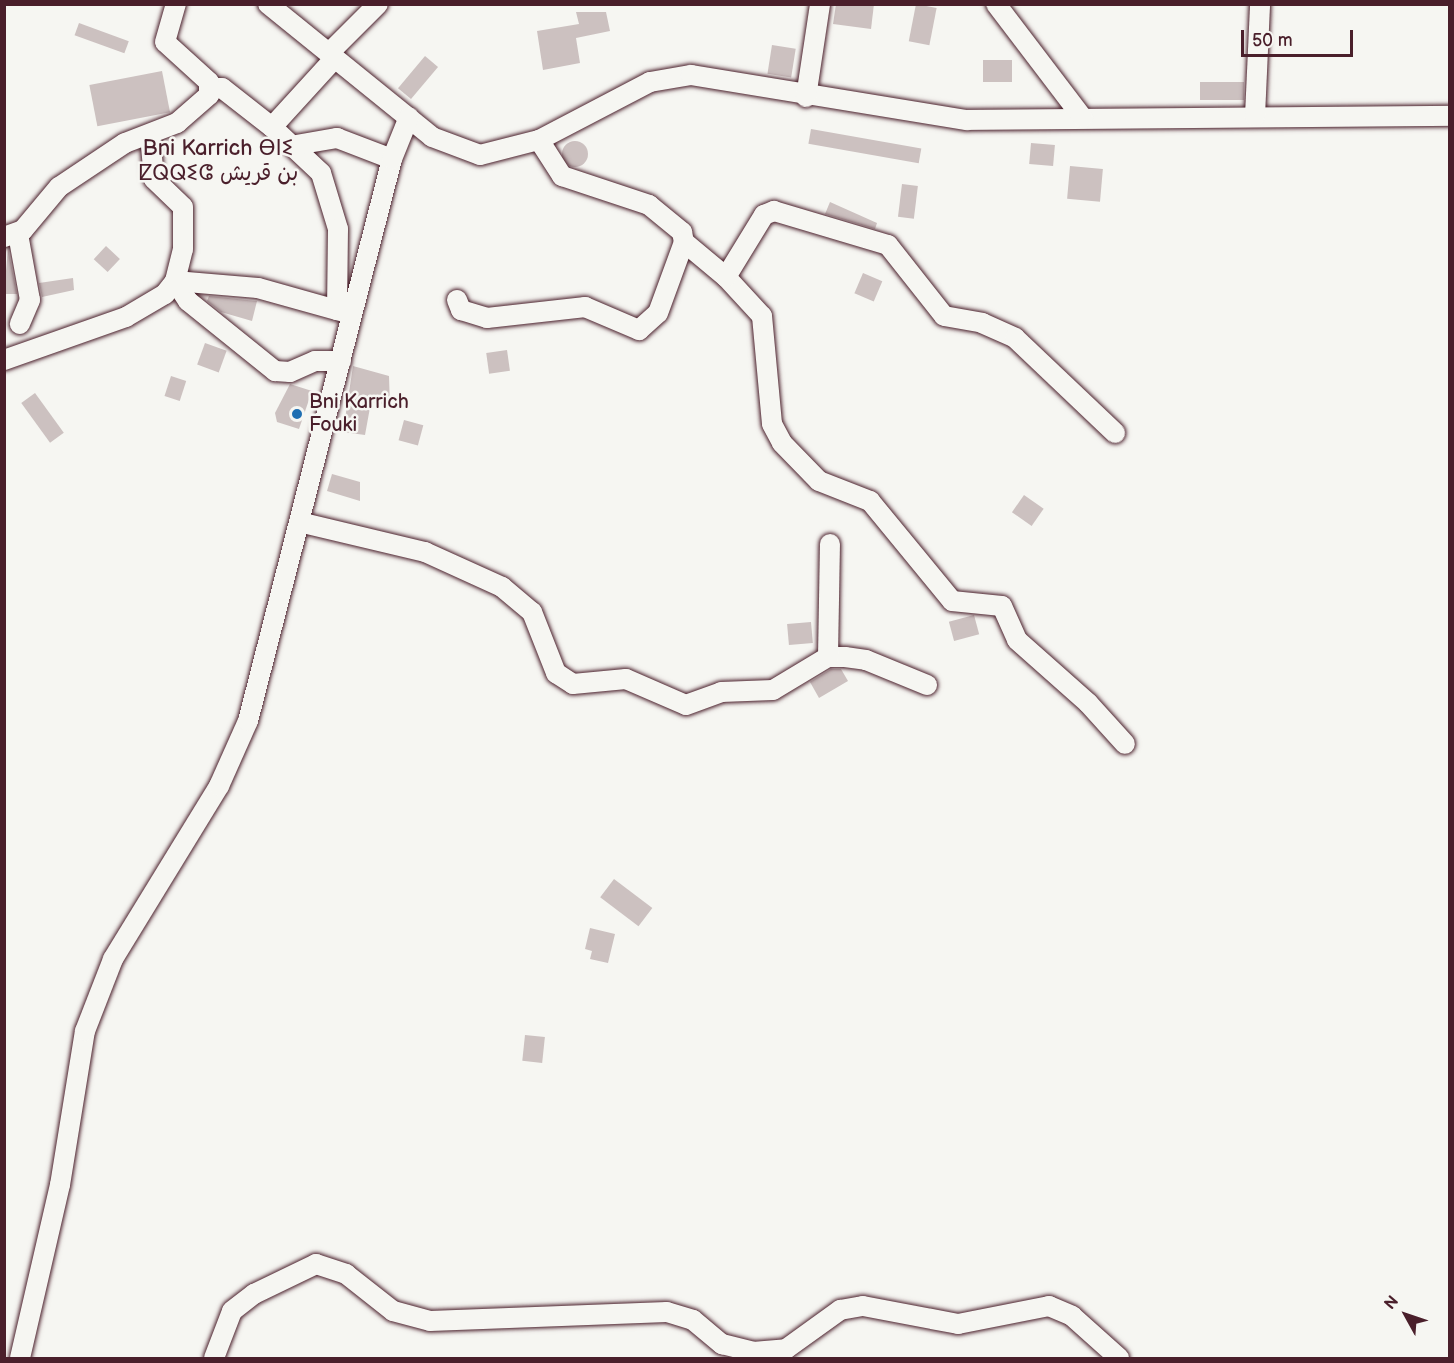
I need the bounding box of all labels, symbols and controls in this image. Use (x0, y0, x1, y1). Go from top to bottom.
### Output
scale bar (1244, 18, 1356, 56)
text: 50 m (1252, 30, 1293, 51)
district label: Bni Karrich ⴱⵏⵉ ⵇⵕⵕⵉⵛ بن قريش (138, 135, 298, 186)
place label: Bni Karrich Fouki (309, 390, 409, 437)
marker: Bni Karrich Fouki (290, 407, 304, 421)
north arrow (1376, 1285, 1436, 1345)
text: N (1381, 1292, 1403, 1314)

